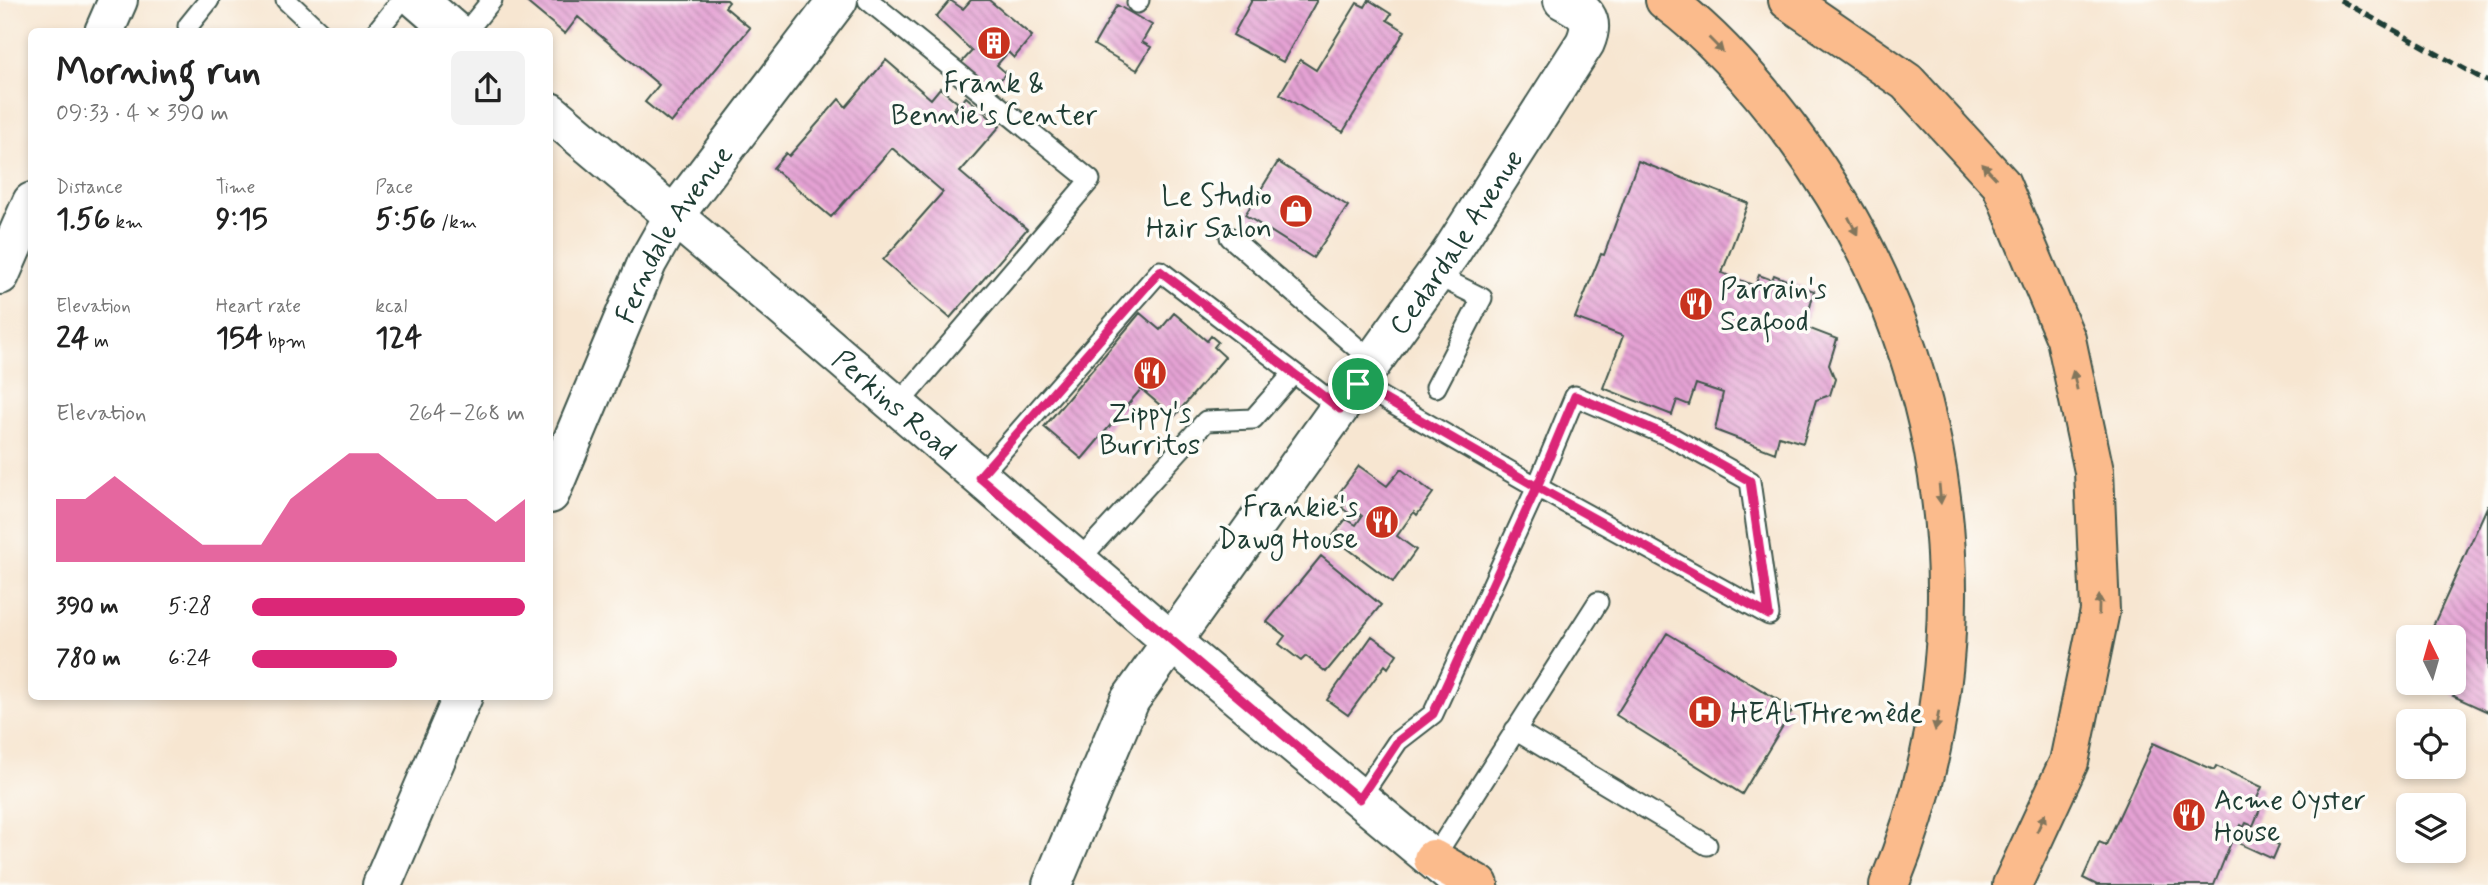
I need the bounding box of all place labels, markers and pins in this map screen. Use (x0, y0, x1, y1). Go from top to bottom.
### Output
building icon: Frank & Bennie's Center (975, 24, 1013, 62)
place label: Frank & Bennie's Center (891, 66, 1097, 135)
place label: Le Studio Hair Salon (1146, 179, 1272, 248)
shop icon: Le Studio Hair Salon (1277, 192, 1315, 230)
place label: Parrain's Seafood (1720, 272, 1827, 343)
restaurant icon: Parrain's Seafood (1677, 285, 1715, 323)
restaurant icon: Zippy's Burritos (1131, 354, 1169, 392)
pin (1328, 354, 1388, 414)
place label: Zippy's Burritos (1100, 396, 1200, 465)
place label: Frankie's Dawg House (1218, 490, 1358, 561)
restaurant icon: Frankie's Dawg House (1363, 503, 1401, 541)
hospital icon: HEALTHremède (1686, 693, 1724, 731)
place label: HEALTHremède (1730, 696, 1923, 733)
place label: Acme Oyster House (2214, 783, 2366, 852)
restaurant icon: Acme Oyster House (2170, 796, 2208, 834)

